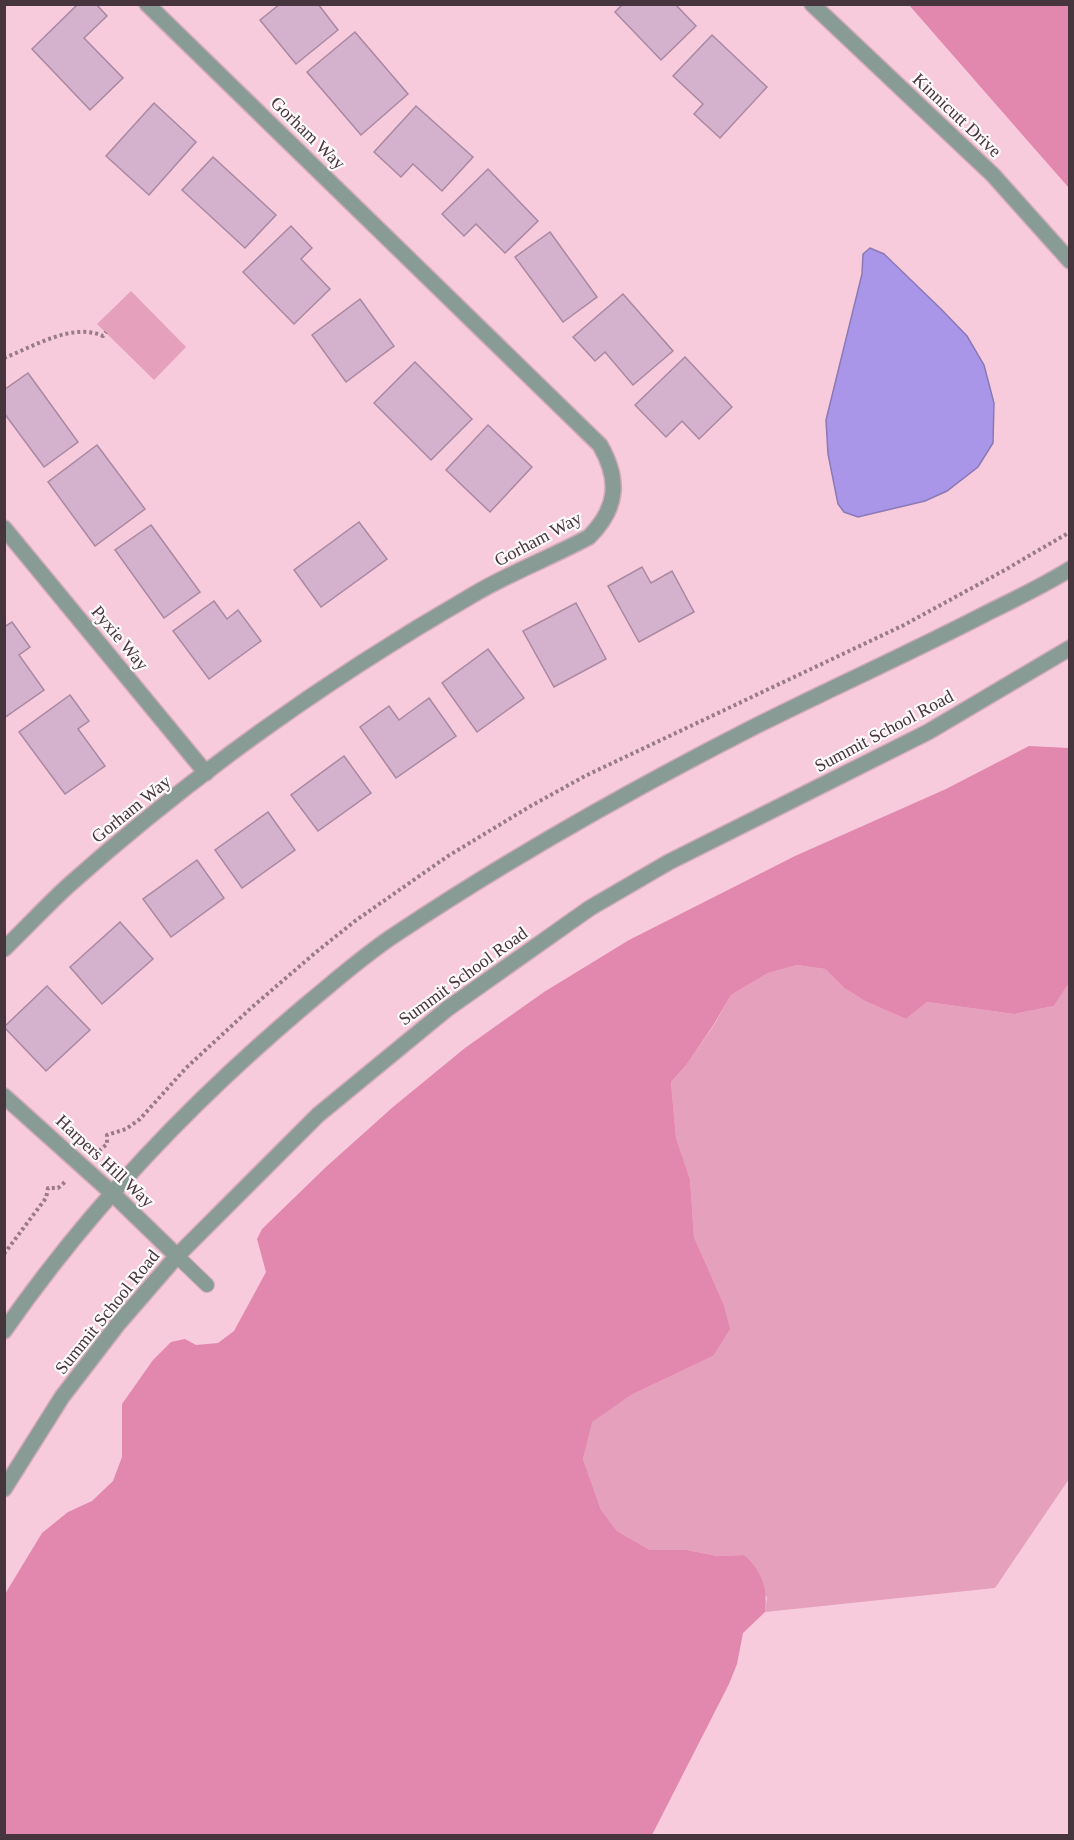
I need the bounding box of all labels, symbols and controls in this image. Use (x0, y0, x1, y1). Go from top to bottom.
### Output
street label: Kinnicutt Drive (909, 69, 1005, 161)
street label: Gorham Way (267, 93, 349, 173)
street label: Gorham Way (491, 508, 585, 570)
street label: Pyxie Way (87, 602, 153, 674)
street label: Summit School Road (811, 686, 957, 776)
street label: Gorham Way (88, 771, 174, 847)
street label: Summit School Road (395, 923, 531, 1029)
street label: Harpers Hill Way (52, 1111, 158, 1211)
street label: Summit School Road (51, 1246, 163, 1378)

